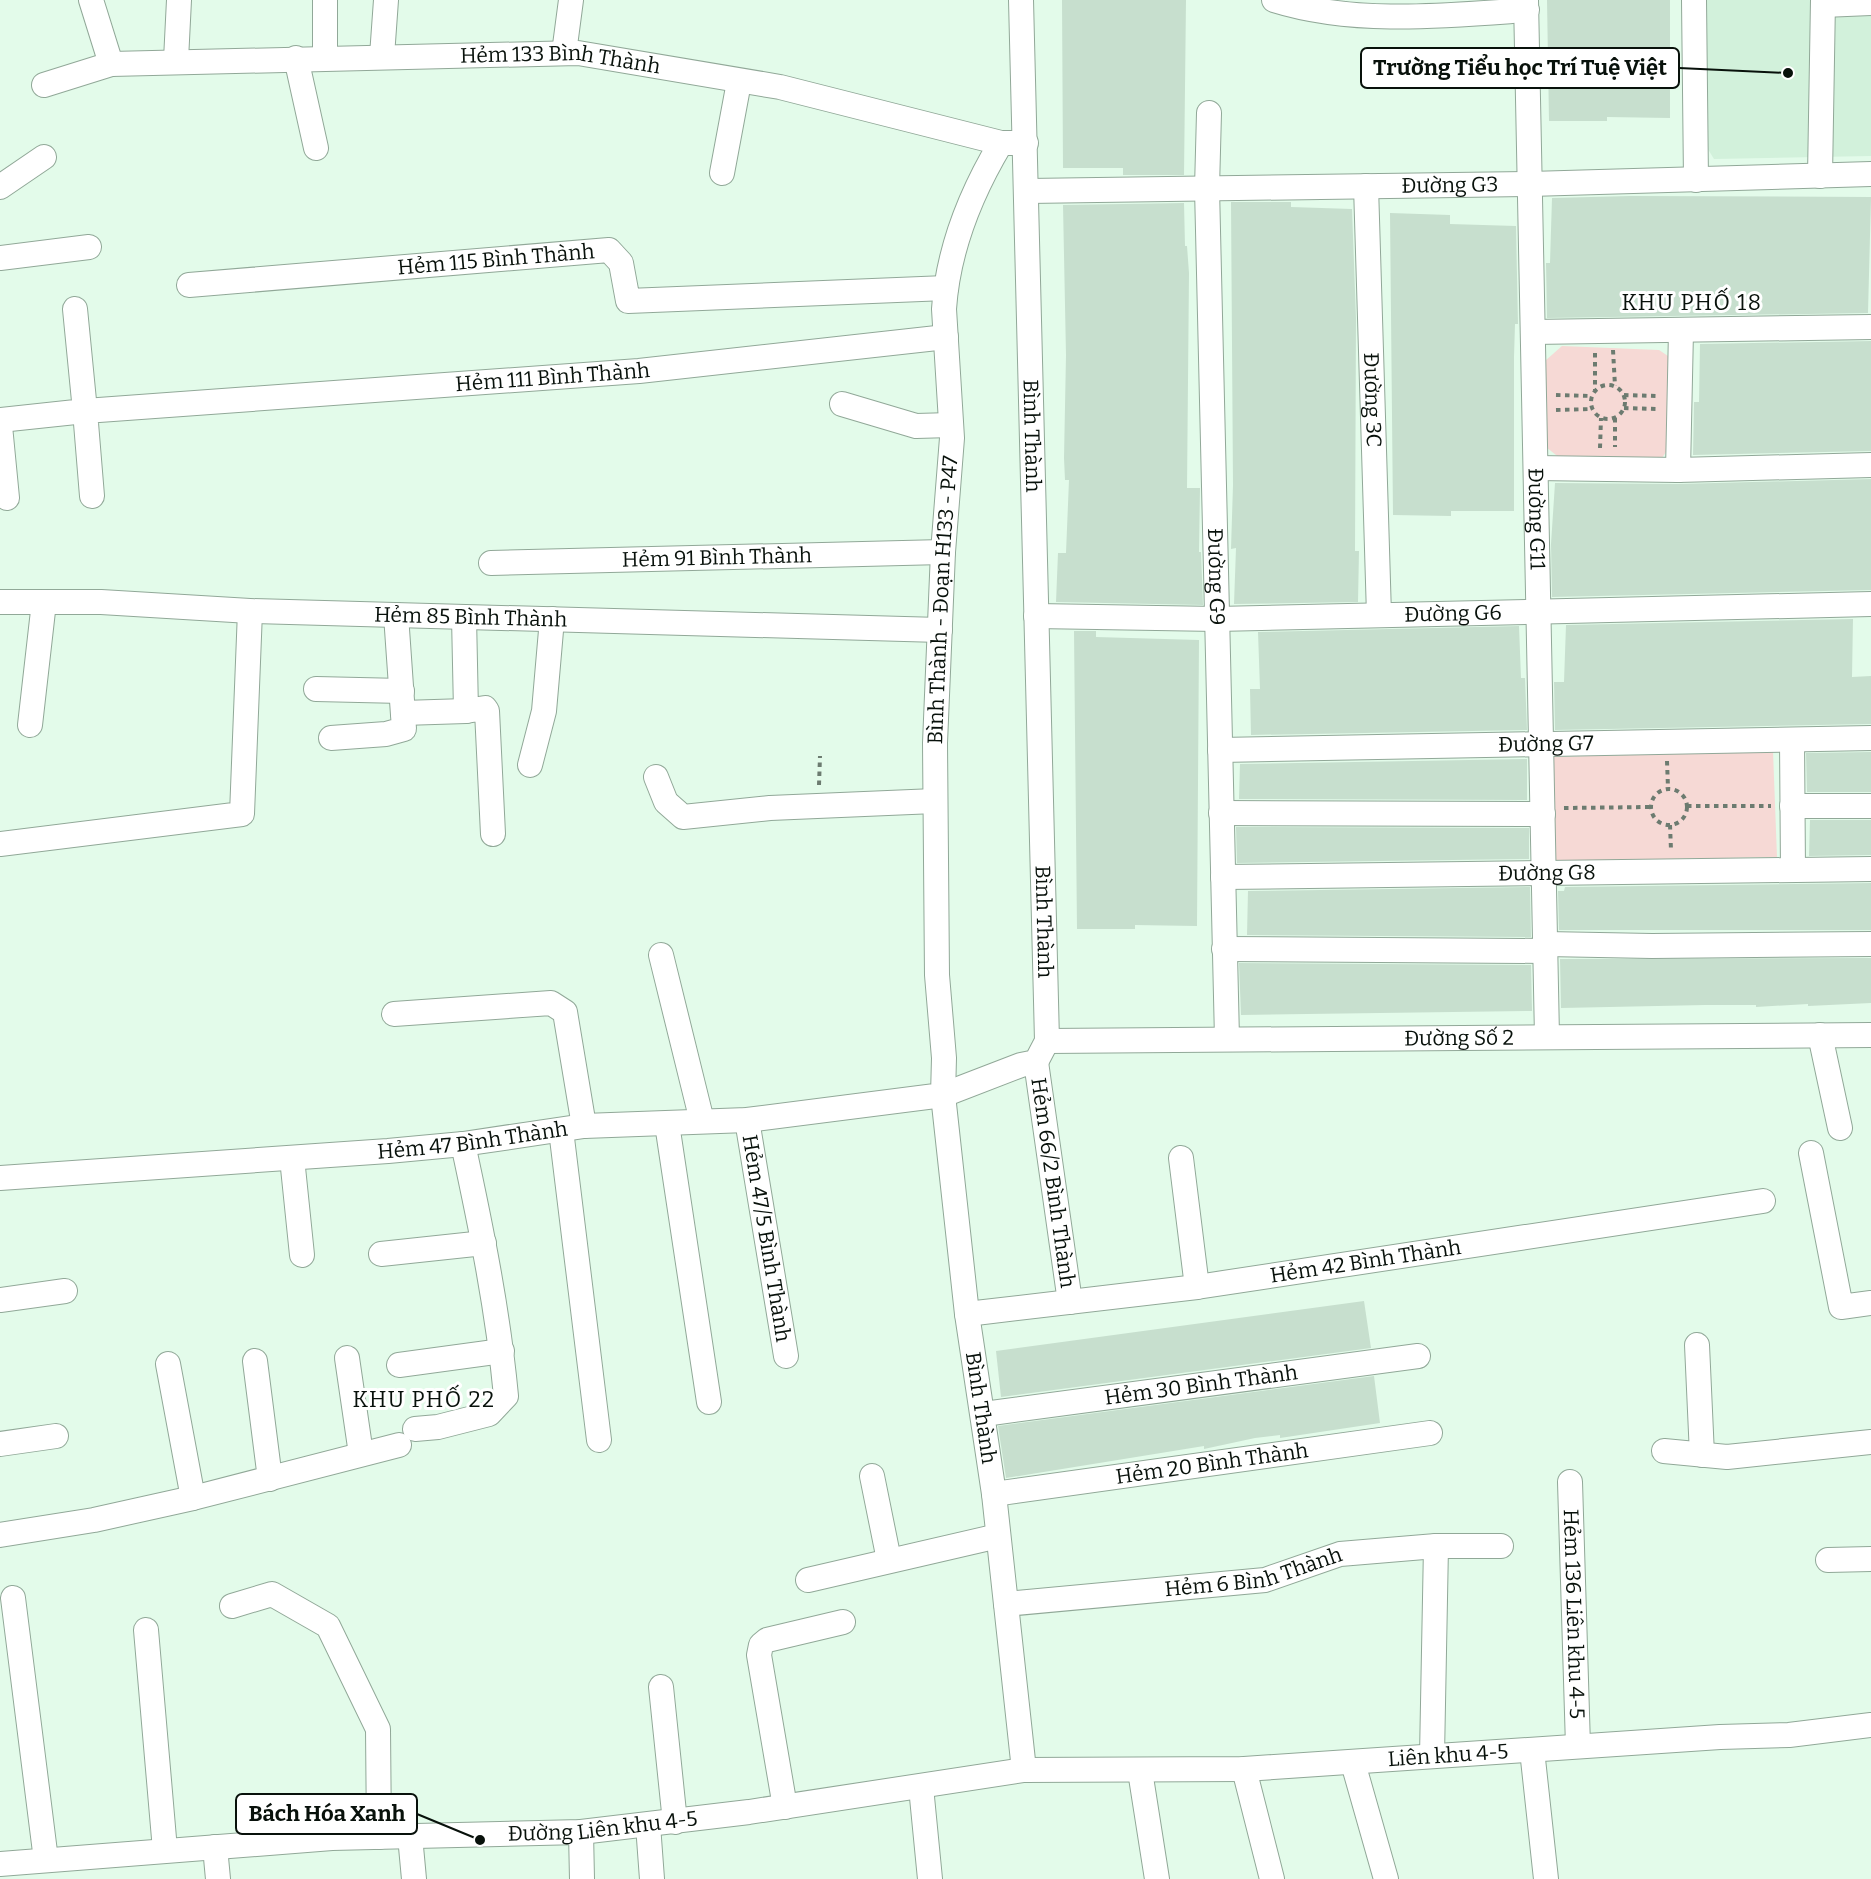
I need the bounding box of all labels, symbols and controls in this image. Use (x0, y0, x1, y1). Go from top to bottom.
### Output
street label: Hẻm 133 Bình Thành (460, 40, 662, 80)
callout: Trường Tiểu học Trí Tuệ Việt (1361, 48, 1679, 88)
text: Trường Tiểu học Trí Tuệ Việt (1373, 54, 1667, 81)
street label: Đường G3 (1401, 171, 1499, 199)
street label: Hẻm 115 Bình Thành (396, 238, 595, 281)
district label: KHU PHỐ 18 (1621, 287, 1763, 316)
street label: Đường 3C (1358, 352, 1387, 448)
street label: Hẻm 111 Bình Thành (454, 357, 651, 397)
street label: Bình Thành (1017, 379, 1046, 493)
street label: Bình Thành - Đoạn H133 - P47 (922, 454, 964, 745)
street label: Đường G11 (1522, 468, 1551, 571)
street label: Đường G9 (1202, 528, 1230, 626)
street label: Hẻm 91 Bình Thành (622, 542, 812, 573)
street label: Đường G6 (1404, 599, 1502, 628)
street label: Hẻm 85 Bình Thành (374, 601, 568, 633)
street label: Đường G7 (1498, 730, 1594, 758)
street label: Đường G8 (1498, 859, 1596, 887)
street label: Bình Thành (1030, 865, 1058, 978)
street label: Đường Số 2 (1404, 1025, 1514, 1051)
street label: Hẻm 66/2 Bình Thành (1025, 1076, 1081, 1290)
street label: Hẻm 47 Bình Thành (376, 1116, 569, 1165)
street label: Hẻm 47/5 Bình Thành (737, 1133, 796, 1344)
street label: Hẻm 42 Bình Thành (1268, 1234, 1463, 1289)
street label: Bình Thành (960, 1350, 1002, 1466)
street label: Hẻm 30 Bình Thành (1103, 1359, 1299, 1411)
district label: KHU PHỐ 22 (353, 1384, 495, 1413)
street label: Hẻm 20 Bình Thành (1114, 1437, 1310, 1490)
street label: Hẻm 136 Liên khu 4-5 (1558, 1509, 1590, 1719)
street label: Hẻm 6 Bình Thành (1163, 1541, 1346, 1602)
street label: Liên khu 4-5 (1387, 1738, 1509, 1772)
callout: Bách Hóa Xanh (236, 1794, 417, 1834)
text: Bách Hóa Xanh (248, 1800, 406, 1827)
street label: Đường Liên khu 4-5 (507, 1805, 699, 1847)

